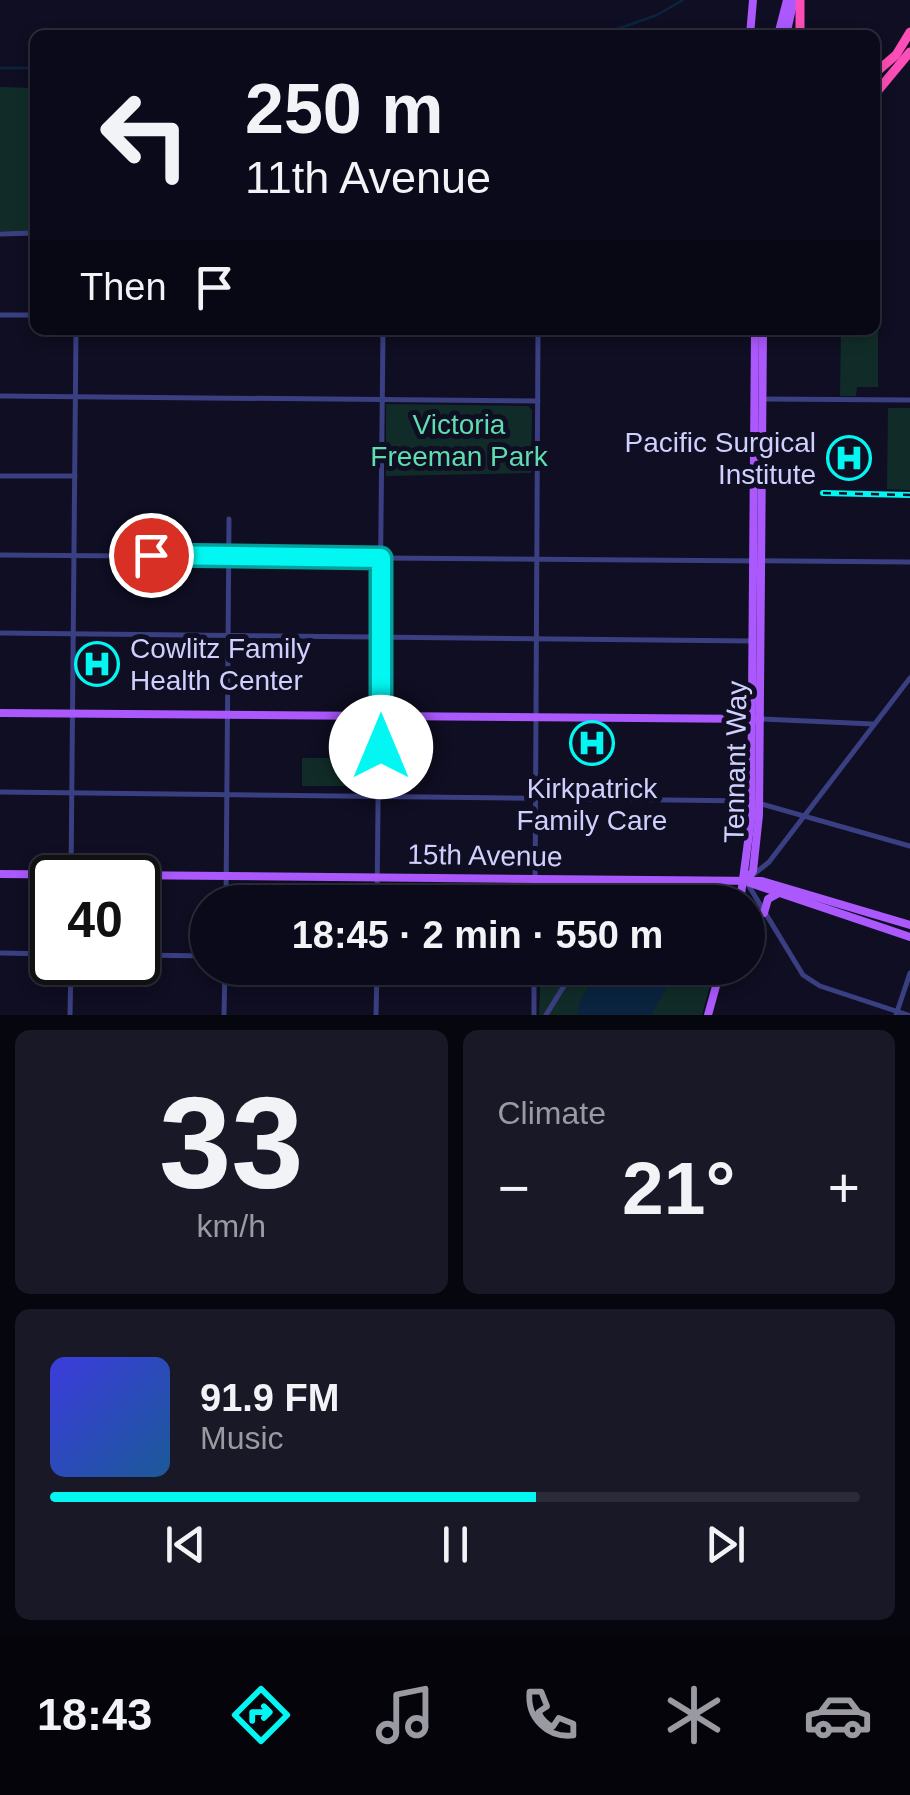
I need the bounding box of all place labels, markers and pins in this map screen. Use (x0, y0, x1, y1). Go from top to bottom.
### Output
place label: Pacific Surgical Institute (625, 427, 816, 490)
hospital icon: Pacific Surgical Institute (826, 435, 872, 481)
pin (109, 513, 194, 598)
place label: Cowlitz Family Health Center (130, 633, 310, 696)
hospital icon: Cowlitz Family Health Center (74, 641, 120, 687)
hospital icon: Kirkpatrick Family Care (569, 720, 615, 766)
place label: Kirkpatrick Family Care (517, 773, 667, 836)

